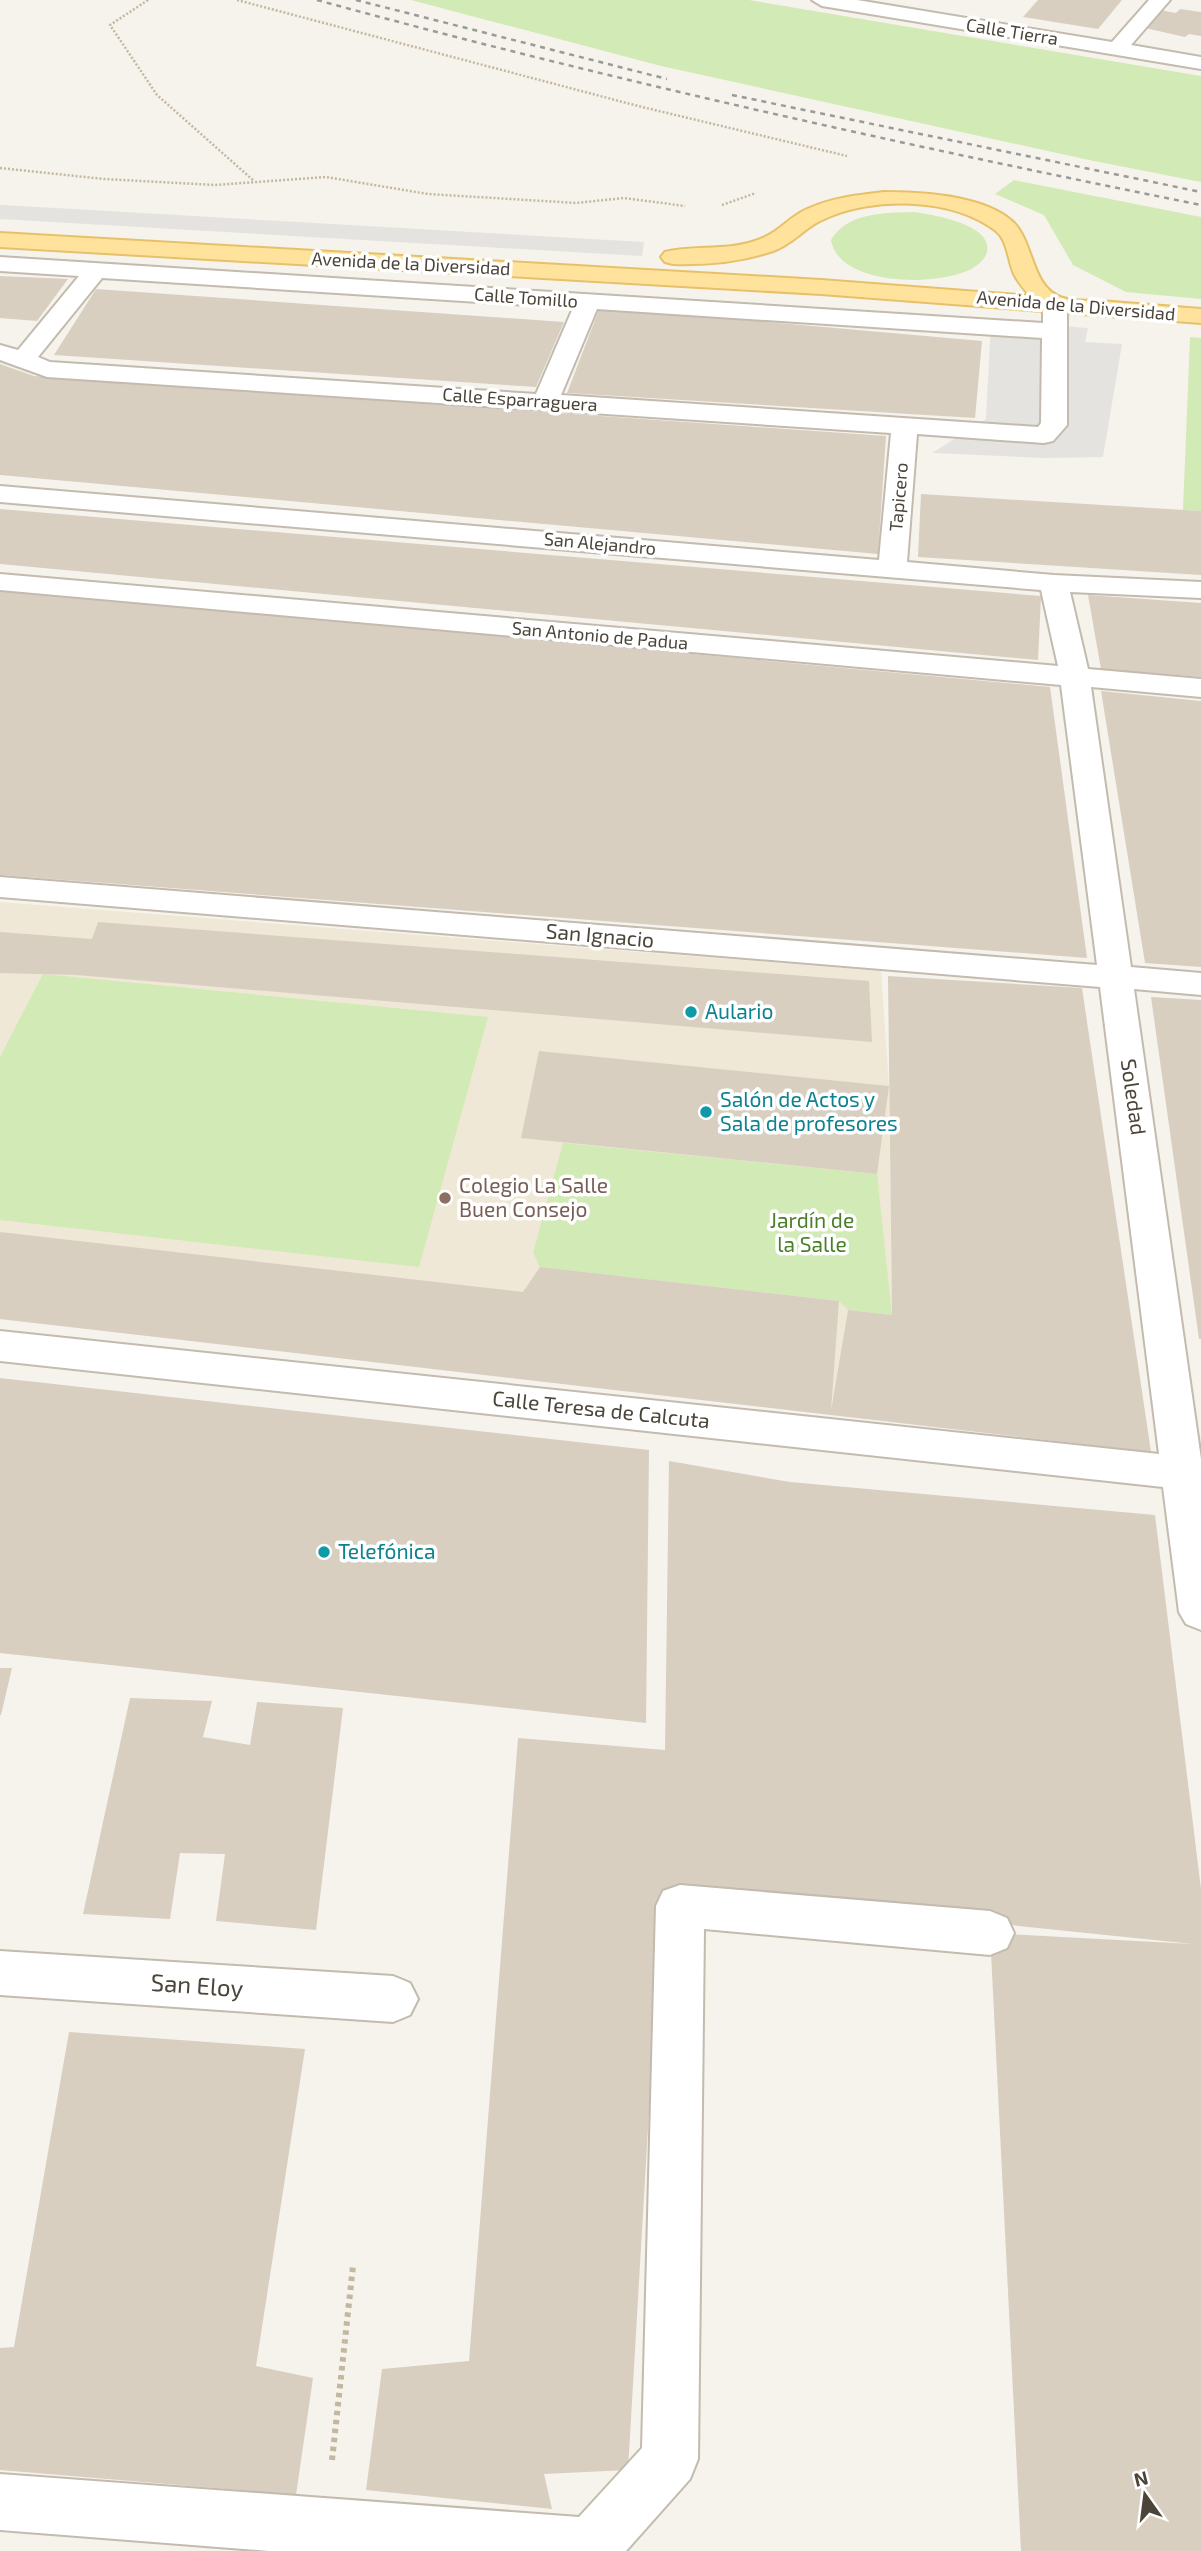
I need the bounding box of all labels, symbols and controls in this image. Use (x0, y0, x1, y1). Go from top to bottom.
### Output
street label: Calle Tierra (965, 13, 1060, 49)
street label: Avenida de la Diversidad (311, 247, 511, 279)
street label: Calle Tomillo (473, 282, 579, 312)
street label: Avenida de la Diversidad (976, 285, 1176, 325)
street label: Calle Esparraguera (442, 383, 598, 415)
street label: Tapicero (884, 462, 912, 532)
street label: San Alejandro (543, 527, 657, 559)
street label: San Antonio de Padua (511, 616, 689, 654)
street label: San Ignacio (545, 917, 655, 952)
place label: Aulario (705, 998, 773, 1023)
marker: Aulario (683, 1004, 699, 1020)
street label: Soledad (1117, 1057, 1152, 1137)
place label: Salón de Actos y Sala de profesores (720, 1086, 898, 1135)
marker: Salón de Actos y Sala de profesores (698, 1104, 714, 1120)
place label: Colegio La Salle Buen Consejo (459, 1172, 608, 1222)
marker: Colegio La Salle Buen Consejo (437, 1190, 453, 1206)
park label: Jardín de la Salle (770, 1207, 854, 1256)
street label: Calle Teresa de Calcuta (491, 1385, 711, 1432)
place label: Telefónica (338, 1538, 436, 1563)
marker: Telefónica (316, 1544, 332, 1560)
street label: San Eloy (150, 1967, 245, 2002)
north arrow (1110, 2460, 1180, 2530)
text: N (1131, 2465, 1150, 2491)

